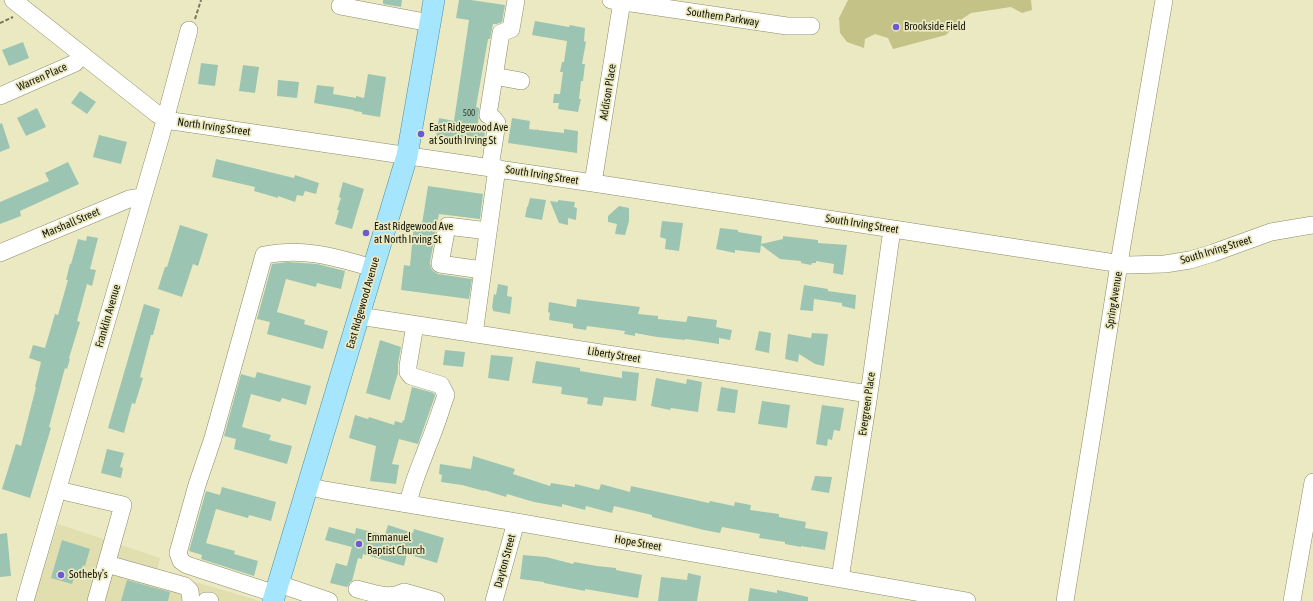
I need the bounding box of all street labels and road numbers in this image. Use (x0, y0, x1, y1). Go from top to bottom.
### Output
street label: Southern Parkway (686, 5, 760, 29)
street label: Warren Place (15, 60, 69, 94)
street label: Addison Place (597, 63, 619, 121)
street label: North Irving Street (177, 115, 251, 139)
street label: South Irving Street (504, 163, 580, 187)
street label: Marshall Street (40, 205, 102, 241)
street label: South Irving Street (824, 212, 900, 236)
street label: South Irving Street (1179, 233, 1253, 267)
street label: East Ridgewood Avenue (344, 256, 382, 350)
street label: Spring Avenue (1103, 271, 1125, 329)
street label: Franklin Avenue (93, 283, 123, 349)
street label: Liberty Street (587, 344, 641, 366)
street label: Evergreen Place (856, 371, 878, 437)
street label: Hope Street (614, 532, 662, 554)
street label: Dayton Street (492, 533, 518, 589)

